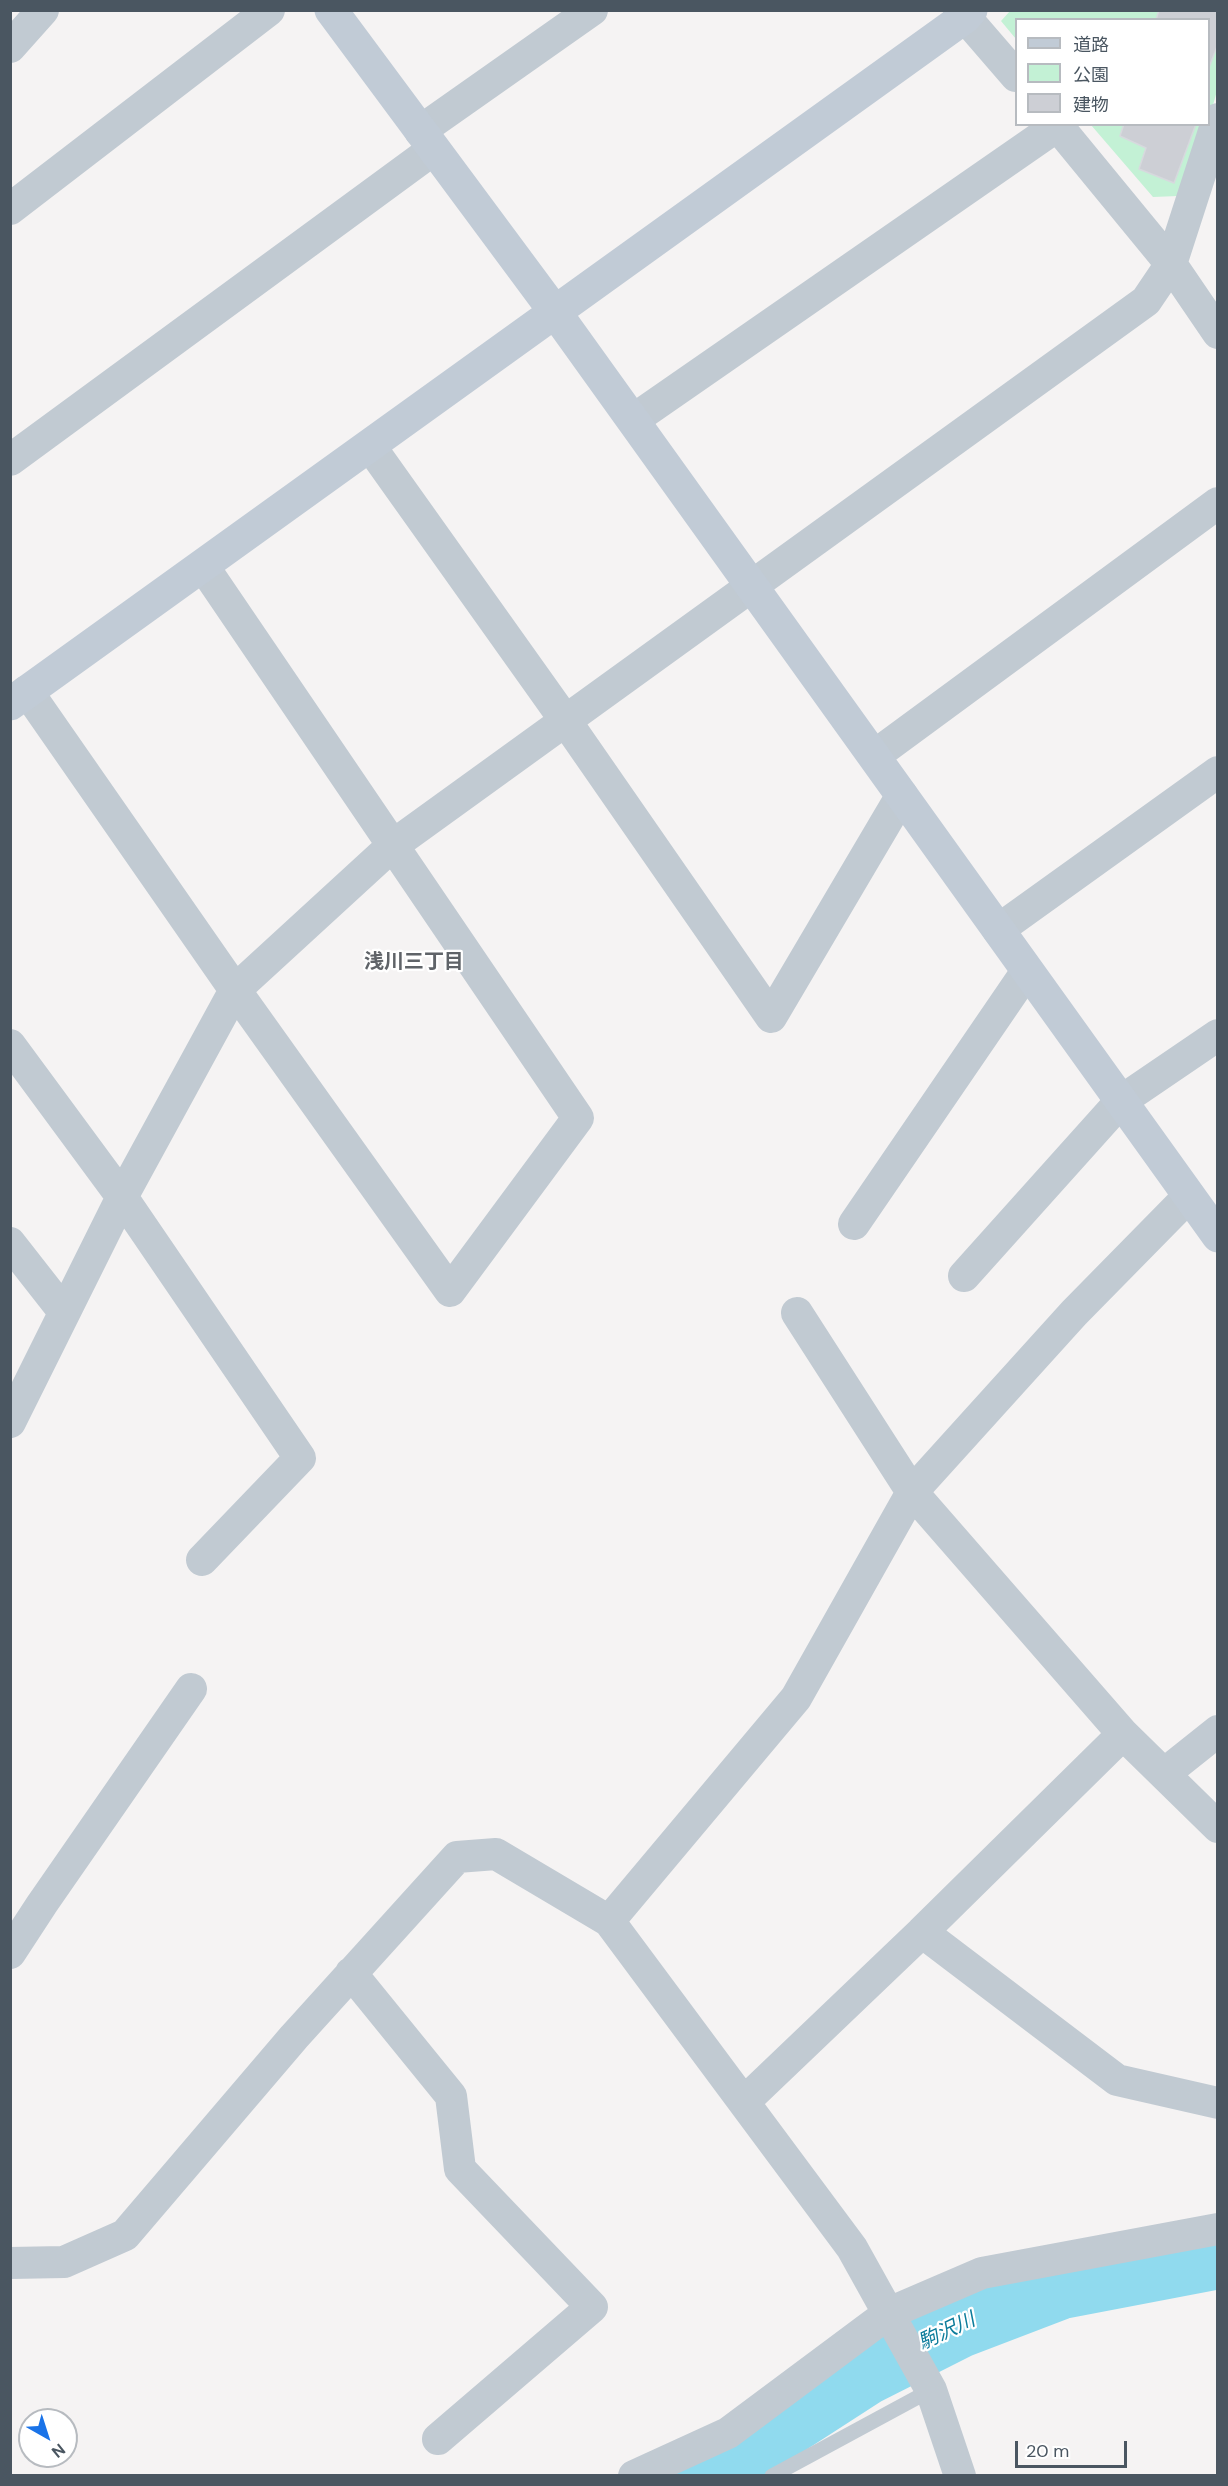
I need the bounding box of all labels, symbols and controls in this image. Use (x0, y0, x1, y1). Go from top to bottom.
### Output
legend (1015, 18, 1210, 126)
text: 道路 (1073, 33, 1109, 57)
text: 公園 (1073, 63, 1109, 87)
text: 建物 (1073, 93, 1109, 117)
district label: 浅川三丁目 (364, 951, 464, 975)
water label: 駒沢川 (915, 2308, 979, 2356)
north arrow (18, 2408, 78, 2468)
scale bar (1018, 2429, 1130, 2467)
text: N (47, 2439, 70, 2463)
text: 20 m (1026, 2439, 1069, 2463)

